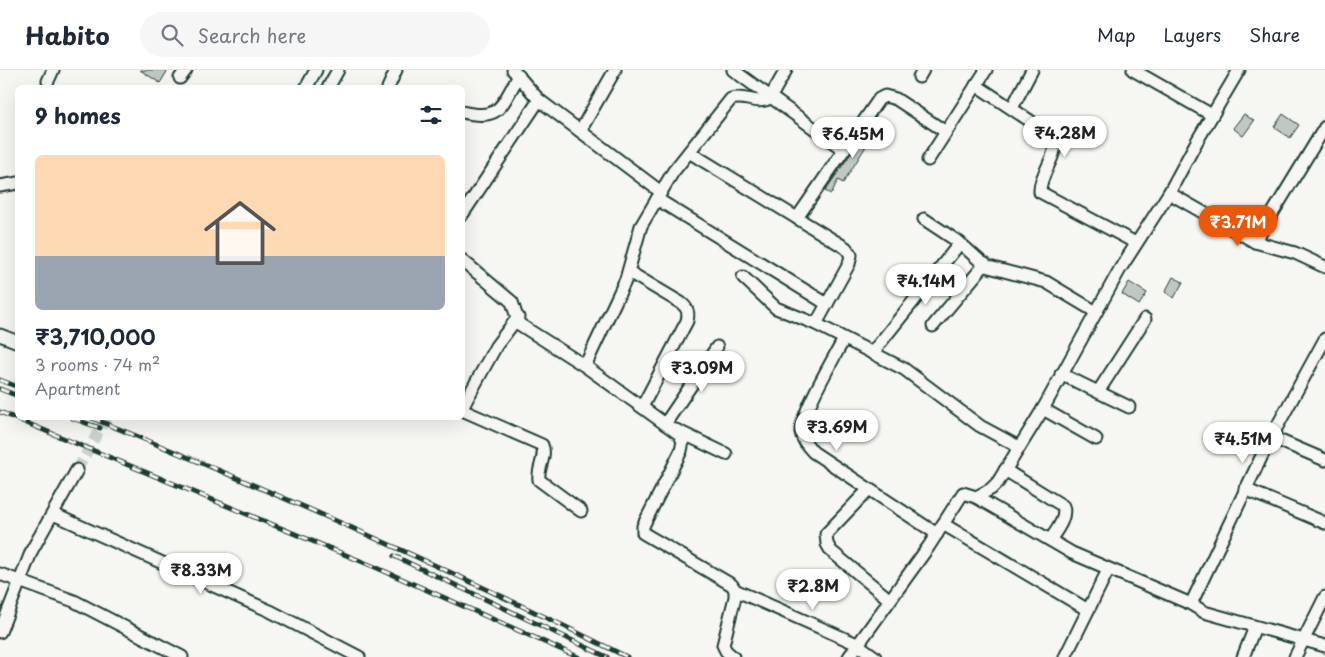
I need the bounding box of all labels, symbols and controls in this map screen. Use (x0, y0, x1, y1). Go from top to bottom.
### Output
search box (140, 12, 490, 57)
text: Habito (25, 17, 110, 53)
icon: search (158, 21, 186, 49)
text: Search here (198, 21, 306, 49)
text: Map (1097, 21, 1136, 48)
text: Layers (1164, 21, 1221, 48)
text: Share (1249, 21, 1300, 48)
text: 9 homes (35, 99, 121, 131)
icon: filters (417, 101, 445, 129)
pin: ₹6.45M (812, 116, 894, 159)
pin: ₹4.28M (1024, 116, 1106, 158)
text: ₹4.28M (1034, 120, 1096, 144)
text: ₹6.45M (822, 121, 884, 145)
icon: home (195, 188, 285, 278)
pin: ₹3.71M (1197, 204, 1279, 247)
text: ₹3.71M (1210, 209, 1266, 233)
pin: ₹4.14M (885, 264, 967, 306)
text: ₹4.14M (897, 268, 955, 292)
text: ₹3,710,000 (35, 320, 156, 352)
pin: ₹3.09M (661, 350, 743, 393)
text: 3 rooms · 74 m² (35, 352, 160, 376)
text: ₹3.09M (671, 355, 733, 379)
text: Apartment (35, 376, 120, 400)
pin: ₹3.69M (796, 410, 878, 452)
text: ₹3.69M (806, 414, 868, 438)
pin: ₹4.51M (1202, 422, 1284, 464)
text: ₹4.51M (1214, 426, 1272, 450)
pin: ₹8.33M (160, 552, 242, 595)
text: ₹8.33M (170, 557, 232, 581)
pin: ₹2.8M (778, 568, 848, 611)
text: ₹2.8M (787, 573, 839, 597)

